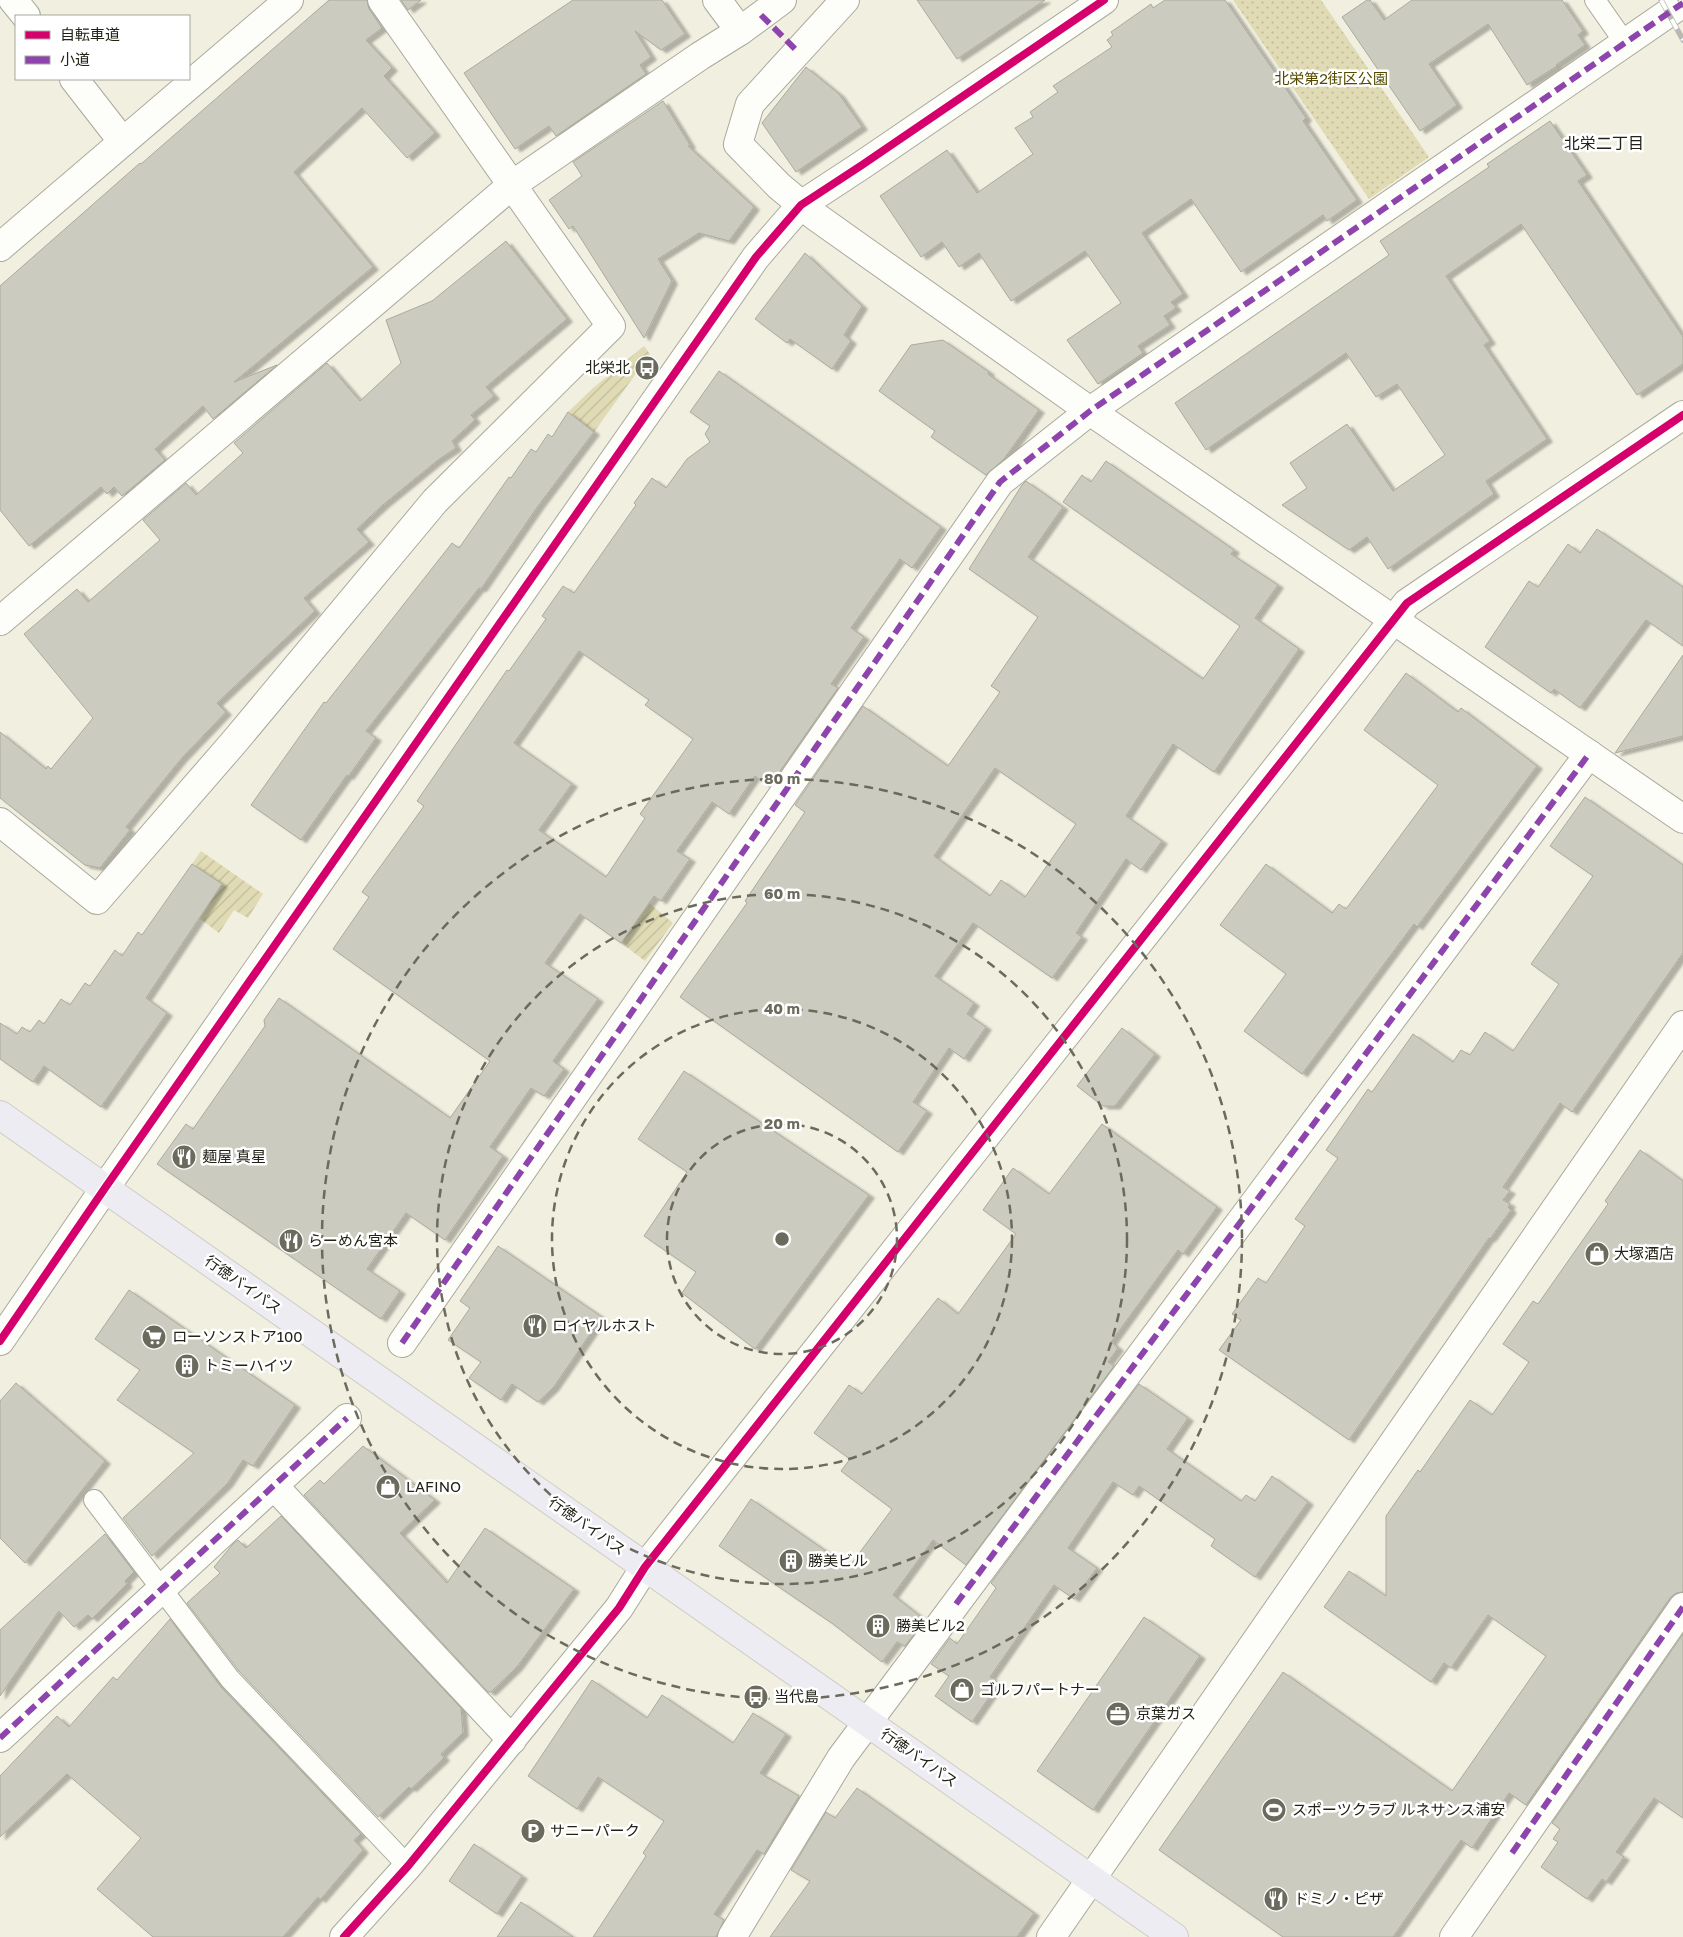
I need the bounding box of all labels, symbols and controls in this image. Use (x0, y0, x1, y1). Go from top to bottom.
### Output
legend (15, 15, 190, 80)
text: 自転車道 (60, 25, 120, 43)
text: 小道 (60, 50, 90, 68)
park label: 北栄第2街区公園 (1274, 69, 1388, 87)
district label: 北栄二丁目 (1564, 133, 1644, 153)
bus stop icon: 北栄北 (634, 355, 660, 381)
place label: 北栄北 (585, 358, 630, 376)
text: 80 m (764, 769, 800, 787)
text: 60 m (764, 884, 800, 902)
text: 40 m (764, 999, 800, 1017)
text: 20 m (764, 1114, 800, 1132)
restaurant icon: 麺屋 真星 (171, 1144, 197, 1170)
place label: 麺屋 真星 (202, 1147, 266, 1165)
restaurant icon: らーめん宮本 (278, 1228, 304, 1254)
centre of rings (773, 1230, 791, 1248)
place label: らーめん宮本 (308, 1231, 398, 1249)
shop icon: 大塚酒店 (1584, 1241, 1610, 1267)
place label: 大塚酒店 (1614, 1244, 1674, 1262)
street label: 行徳バイパス (202, 1251, 285, 1317)
restaurant icon: ロイヤルホスト (522, 1313, 548, 1339)
place label: ロイヤルホスト (552, 1316, 657, 1334)
supermarket icon: ローソンストア100 (141, 1324, 167, 1350)
place label: ローソンストア100 (172, 1327, 303, 1345)
building icon: トミーハイツ (174, 1353, 200, 1379)
place label: トミーハイツ (204, 1356, 293, 1374)
shop icon: LAFINO (375, 1474, 401, 1500)
place label: LAFINO (406, 1477, 461, 1495)
street label: 行徳バイパス (546, 1492, 629, 1558)
building icon: 勝美ビル (778, 1548, 804, 1574)
place label: 勝美ビル (808, 1551, 868, 1569)
building icon: 勝美ビル2 (865, 1613, 891, 1639)
place label: 勝美ビル2 (896, 1616, 965, 1634)
shop icon: ゴルフパートナー (949, 1677, 975, 1703)
place label: ゴルフパートナー (980, 1680, 1100, 1698)
bus stop icon: 当代島 (743, 1684, 769, 1710)
place label: 当代島 (774, 1687, 819, 1705)
office icon: 京葉ガス (1105, 1701, 1131, 1727)
place label: 京葉ガス (1136, 1704, 1196, 1722)
street label: 行徳バイパス (878, 1724, 961, 1790)
sports icon: スポーツクラブ ルネサンス浦安 (1261, 1797, 1287, 1823)
place label: スポーツクラブ ルネサンス浦安 (1292, 1800, 1505, 1818)
parking icon: サニーパーク (520, 1818, 546, 1844)
place label: サニーパーク (550, 1821, 640, 1839)
restaurant icon: ドミノ・ピザ (1263, 1886, 1289, 1912)
place label: ドミノ・ピザ (1294, 1889, 1384, 1907)

